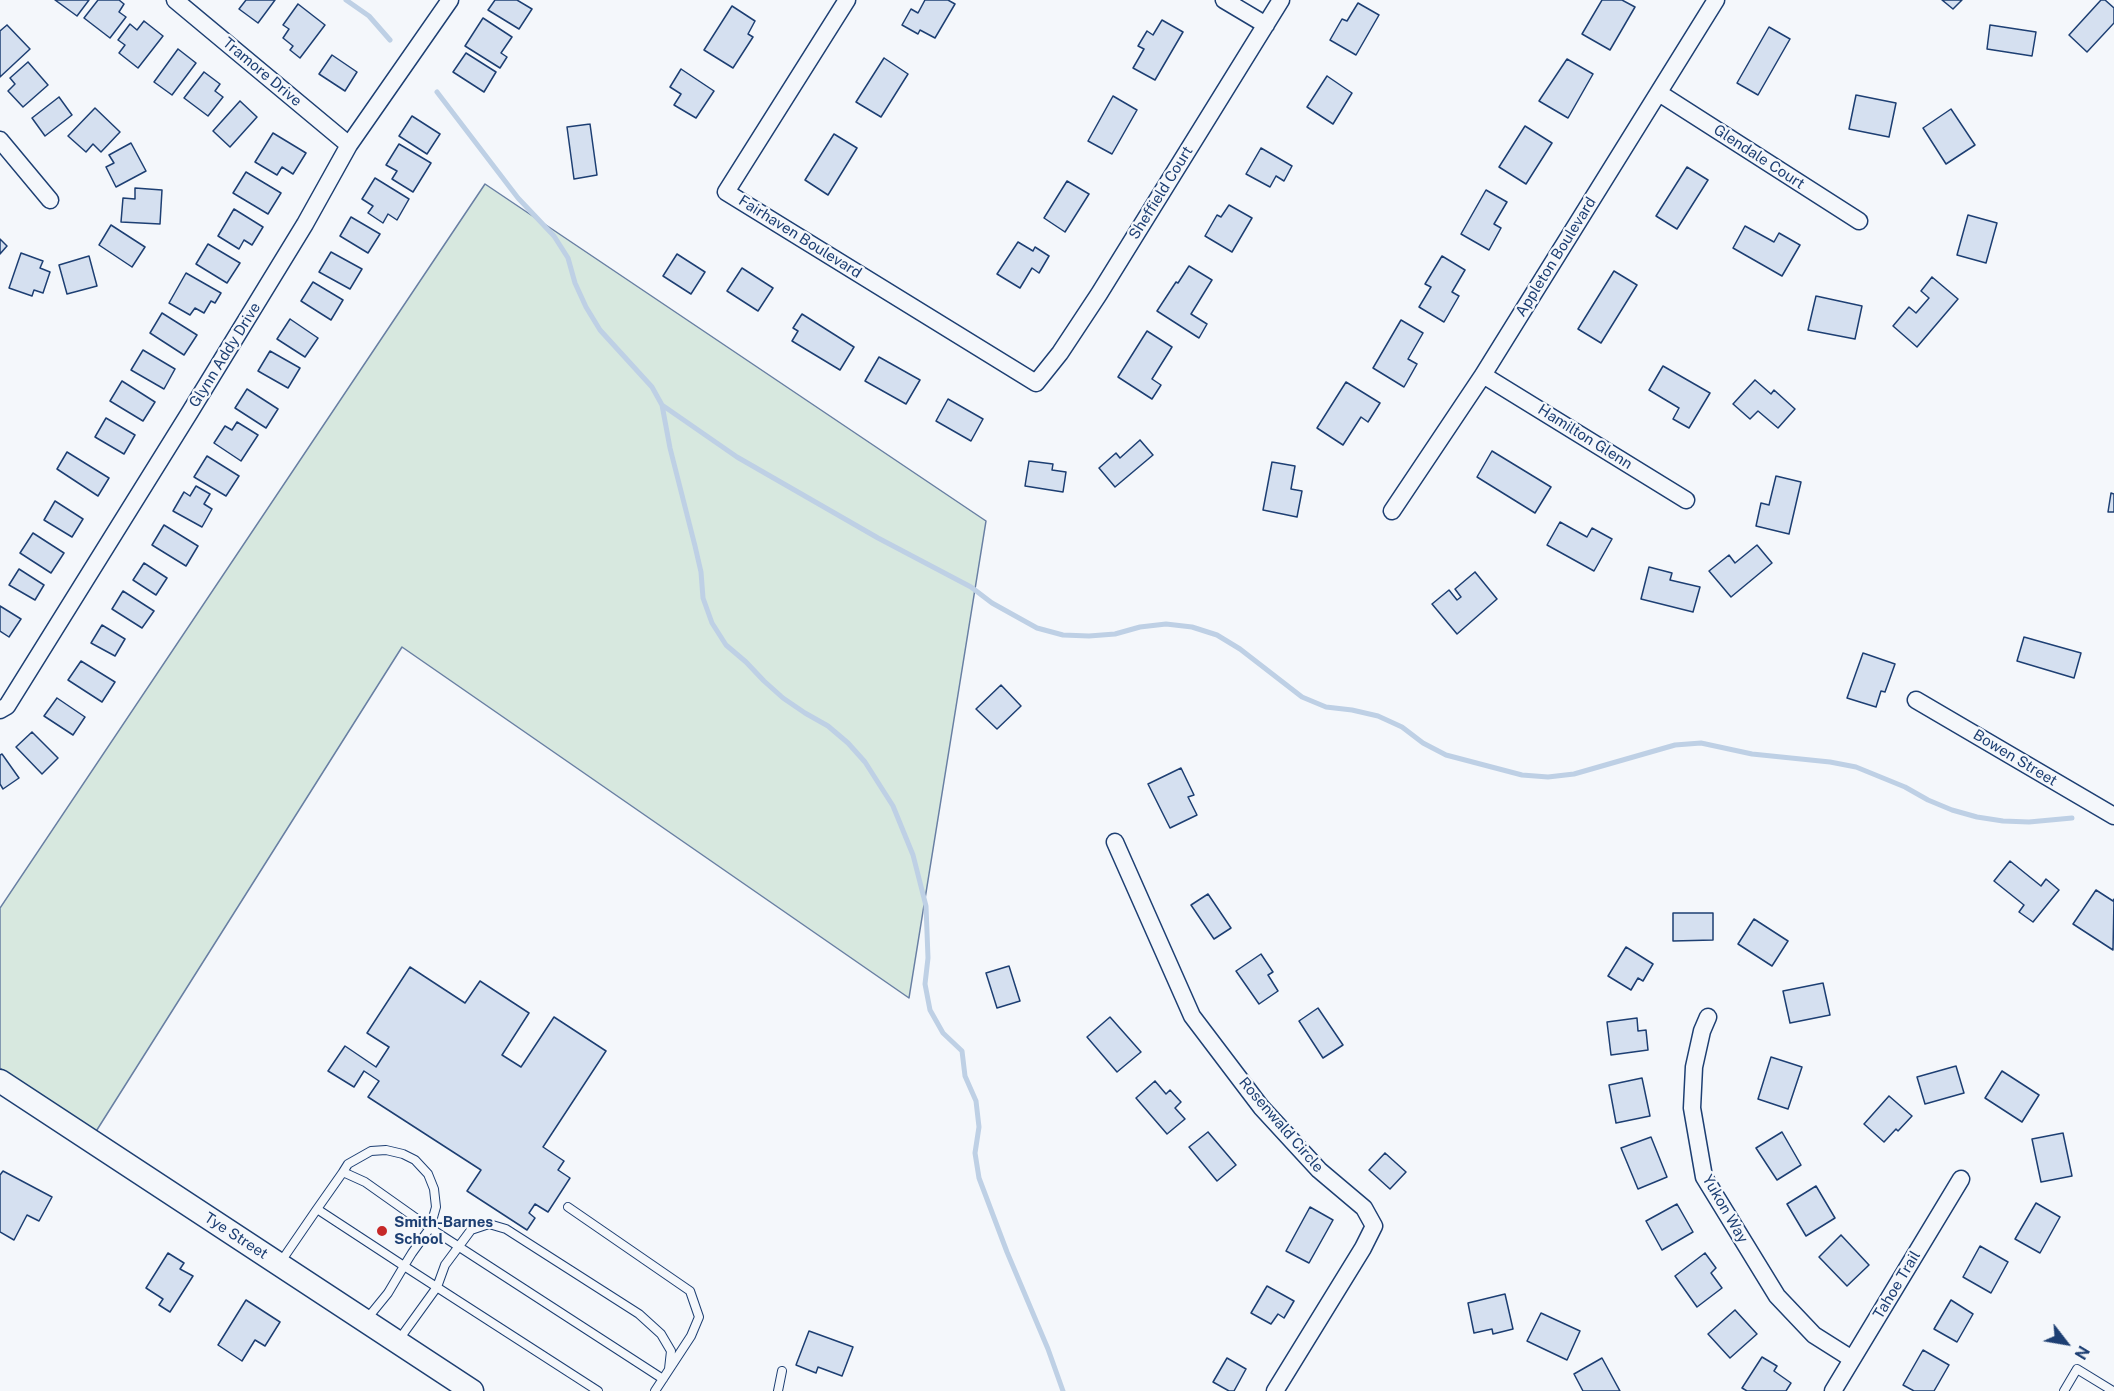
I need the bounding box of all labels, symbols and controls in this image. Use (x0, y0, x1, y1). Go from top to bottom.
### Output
street label: Tramore Drive (219, 34, 305, 110)
street label: Glendale Court (1710, 121, 1808, 193)
street label: Sheffield Court (1125, 143, 1197, 243)
street label: Fairhaven Boulevard (735, 192, 865, 282)
street label: Appleton Boulevard (1512, 194, 1600, 320)
street label: Glynn Addy Drive (186, 299, 264, 411)
street label: Hamilton Glenn (1534, 401, 1636, 473)
street label: Bowen Street (1970, 726, 2060, 790)
street label: Rosenwald Circle (1235, 1074, 1327, 1176)
street label: Yukon Way (1698, 1172, 1752, 1246)
street label: Tye Street (201, 1209, 271, 1263)
place label: Smith-Barnes School (394, 1213, 493, 1248)
marker: Smith-Barnes School (375, 1224, 389, 1238)
street label: Tahoe Trail (1870, 1248, 1924, 1322)
north arrow (2036, 1313, 2096, 1373)
text: N (2070, 1342, 2093, 1363)

